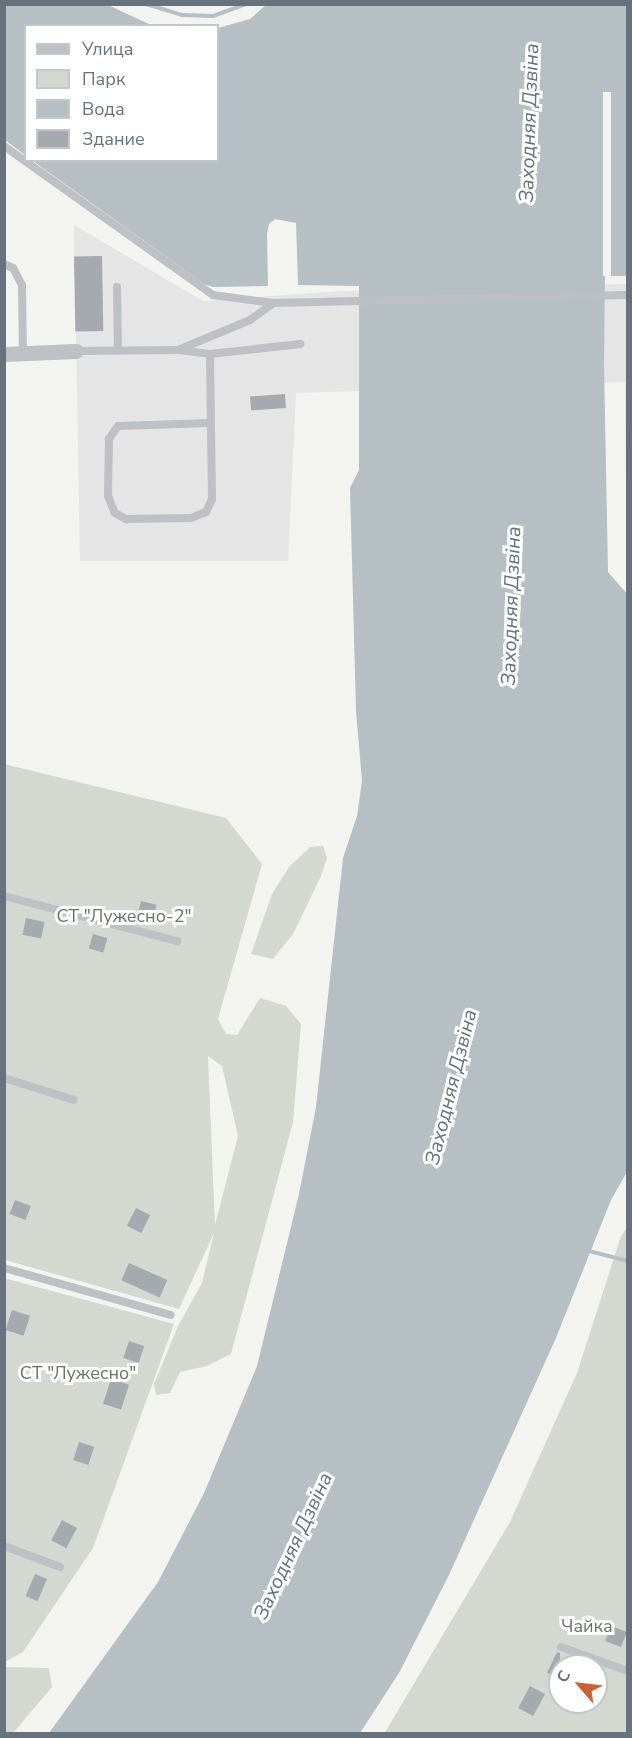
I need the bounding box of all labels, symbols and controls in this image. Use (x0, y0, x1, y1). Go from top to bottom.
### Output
legend (24, 24, 219, 162)
text: Улица (82, 37, 133, 61)
water label: Заходняя Дзвіна (514, 43, 544, 203)
text: Парк (82, 67, 125, 91)
text: Вода (82, 97, 125, 121)
text: Здание (82, 127, 145, 151)
water label: Заходняя Дзвіна (496, 526, 526, 686)
park label: СТ "Лужесно-2" (56, 905, 192, 927)
water label: Заходняя Дзвіна (420, 1007, 482, 1167)
park label: СТ "Лужесно" (20, 1362, 136, 1384)
water label: Заходняя Дзвіна (248, 1469, 338, 1623)
park label: Чайка (561, 1615, 613, 1637)
north arrow (548, 1654, 608, 1714)
text: С (552, 1667, 576, 1686)

